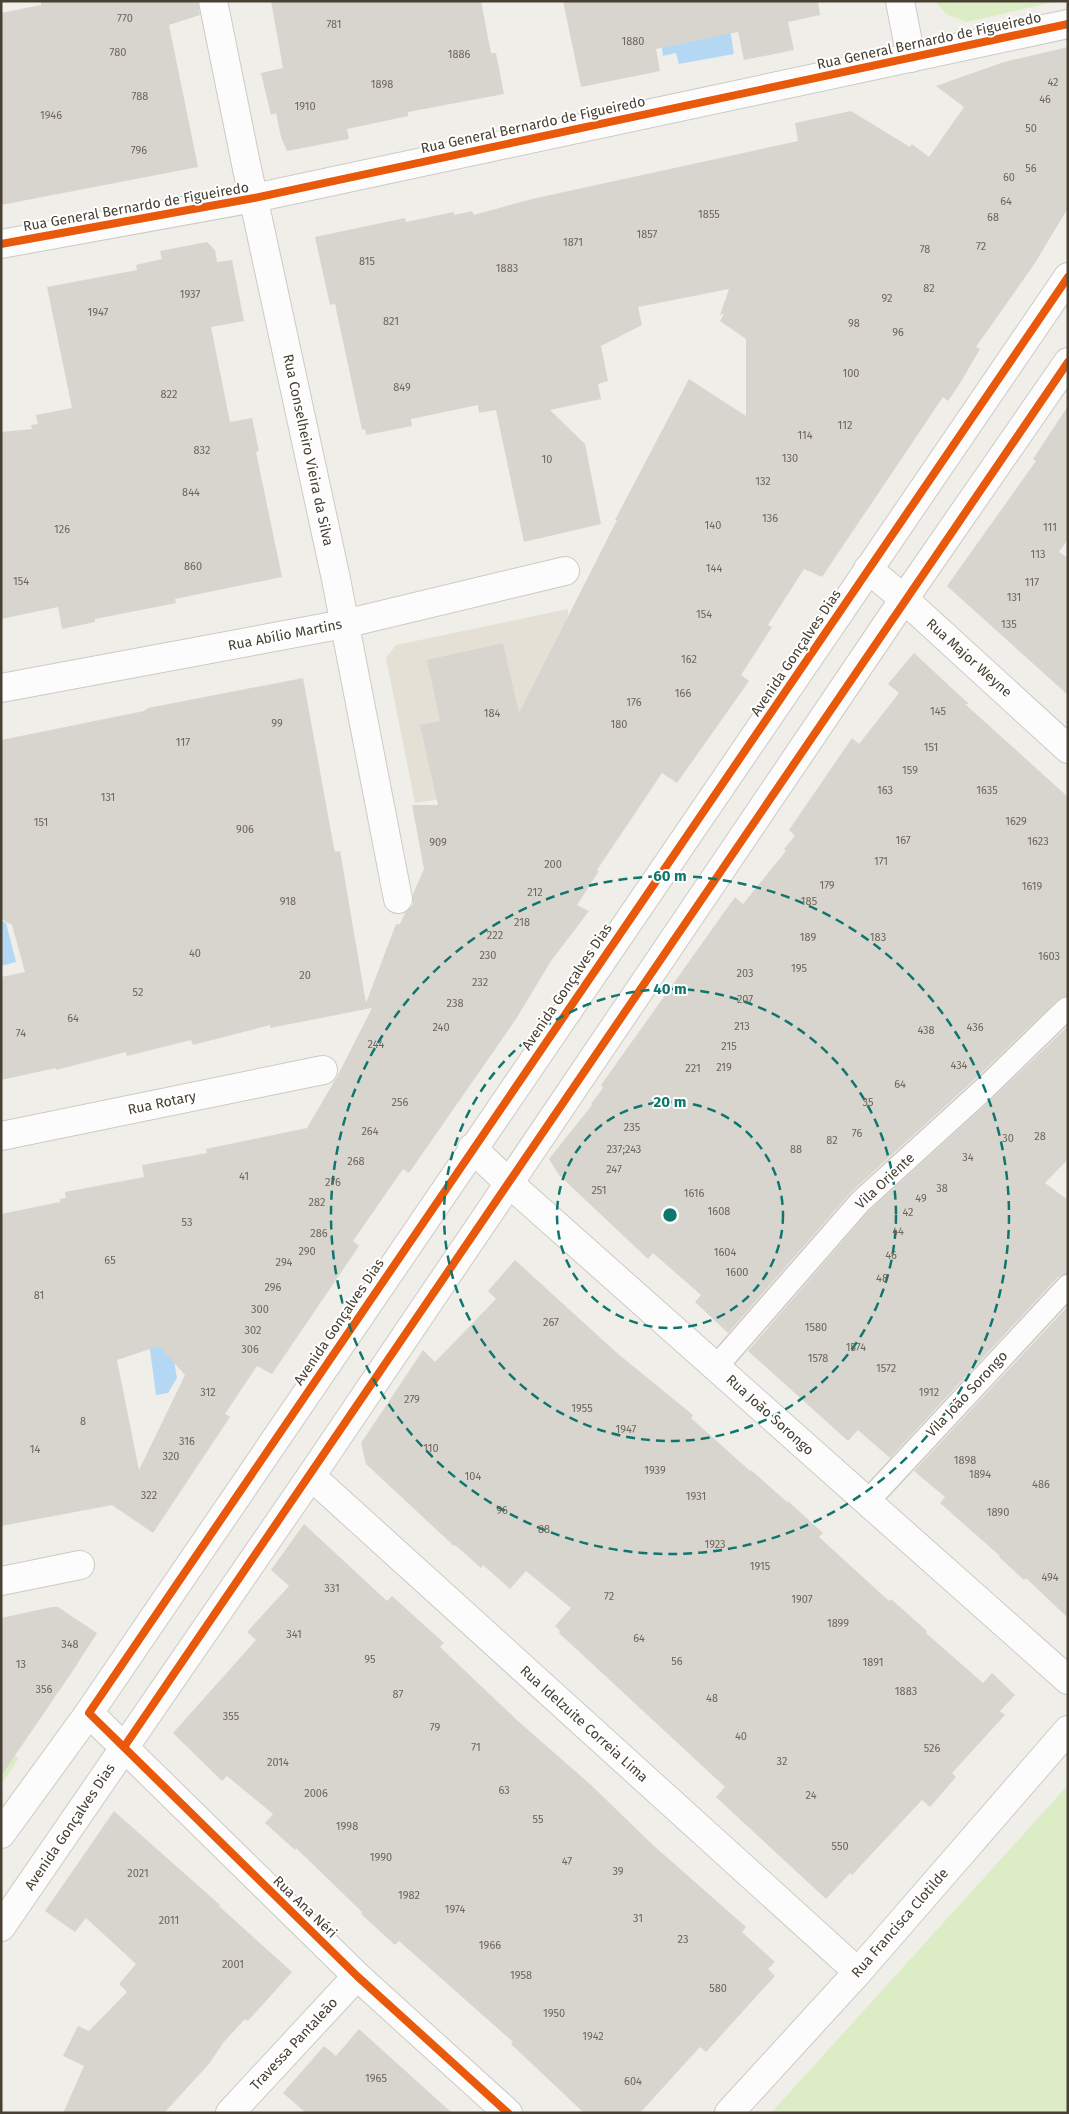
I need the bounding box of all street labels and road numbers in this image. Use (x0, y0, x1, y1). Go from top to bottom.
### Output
street label: Rua General Bernardo de Figueiredo (815, 9, 1043, 73)
street label: Rua General Bernardo de Figueiredo (419, 93, 647, 157)
street label: Rua General Bernardo de Figueiredo (22, 179, 250, 235)
street label: Rua Conselheiro Vieira da Silva (279, 352, 337, 548)
street label: Avenida Gonçalves Dias (747, 586, 845, 720)
street label: Rua Major Weyne (923, 615, 1015, 701)
street label: Rua Abílio Martins (226, 616, 344, 654)
street label: Avenida Gonçalves Dias (518, 920, 616, 1054)
street label: Rua Rotary (126, 1087, 198, 1119)
street label: Vila Oriente (852, 1149, 918, 1213)
street label: Avenida Gonçalves Dias (290, 1255, 388, 1389)
street label: Vila João Sorongo (923, 1347, 1011, 1441)
street label: Rua João Sorongo (723, 1371, 817, 1459)
street label: Rua Idelzuite Correia Lima (517, 1662, 651, 1786)
street label: Avenida Gonçalves Dias (21, 1760, 119, 1894)
street label: Rua Francisca Clotilde (848, 1865, 952, 1981)
street label: Rua Ana Néri (270, 1872, 340, 1942)
street label: Travessa Pantaleão (247, 1994, 341, 2094)

